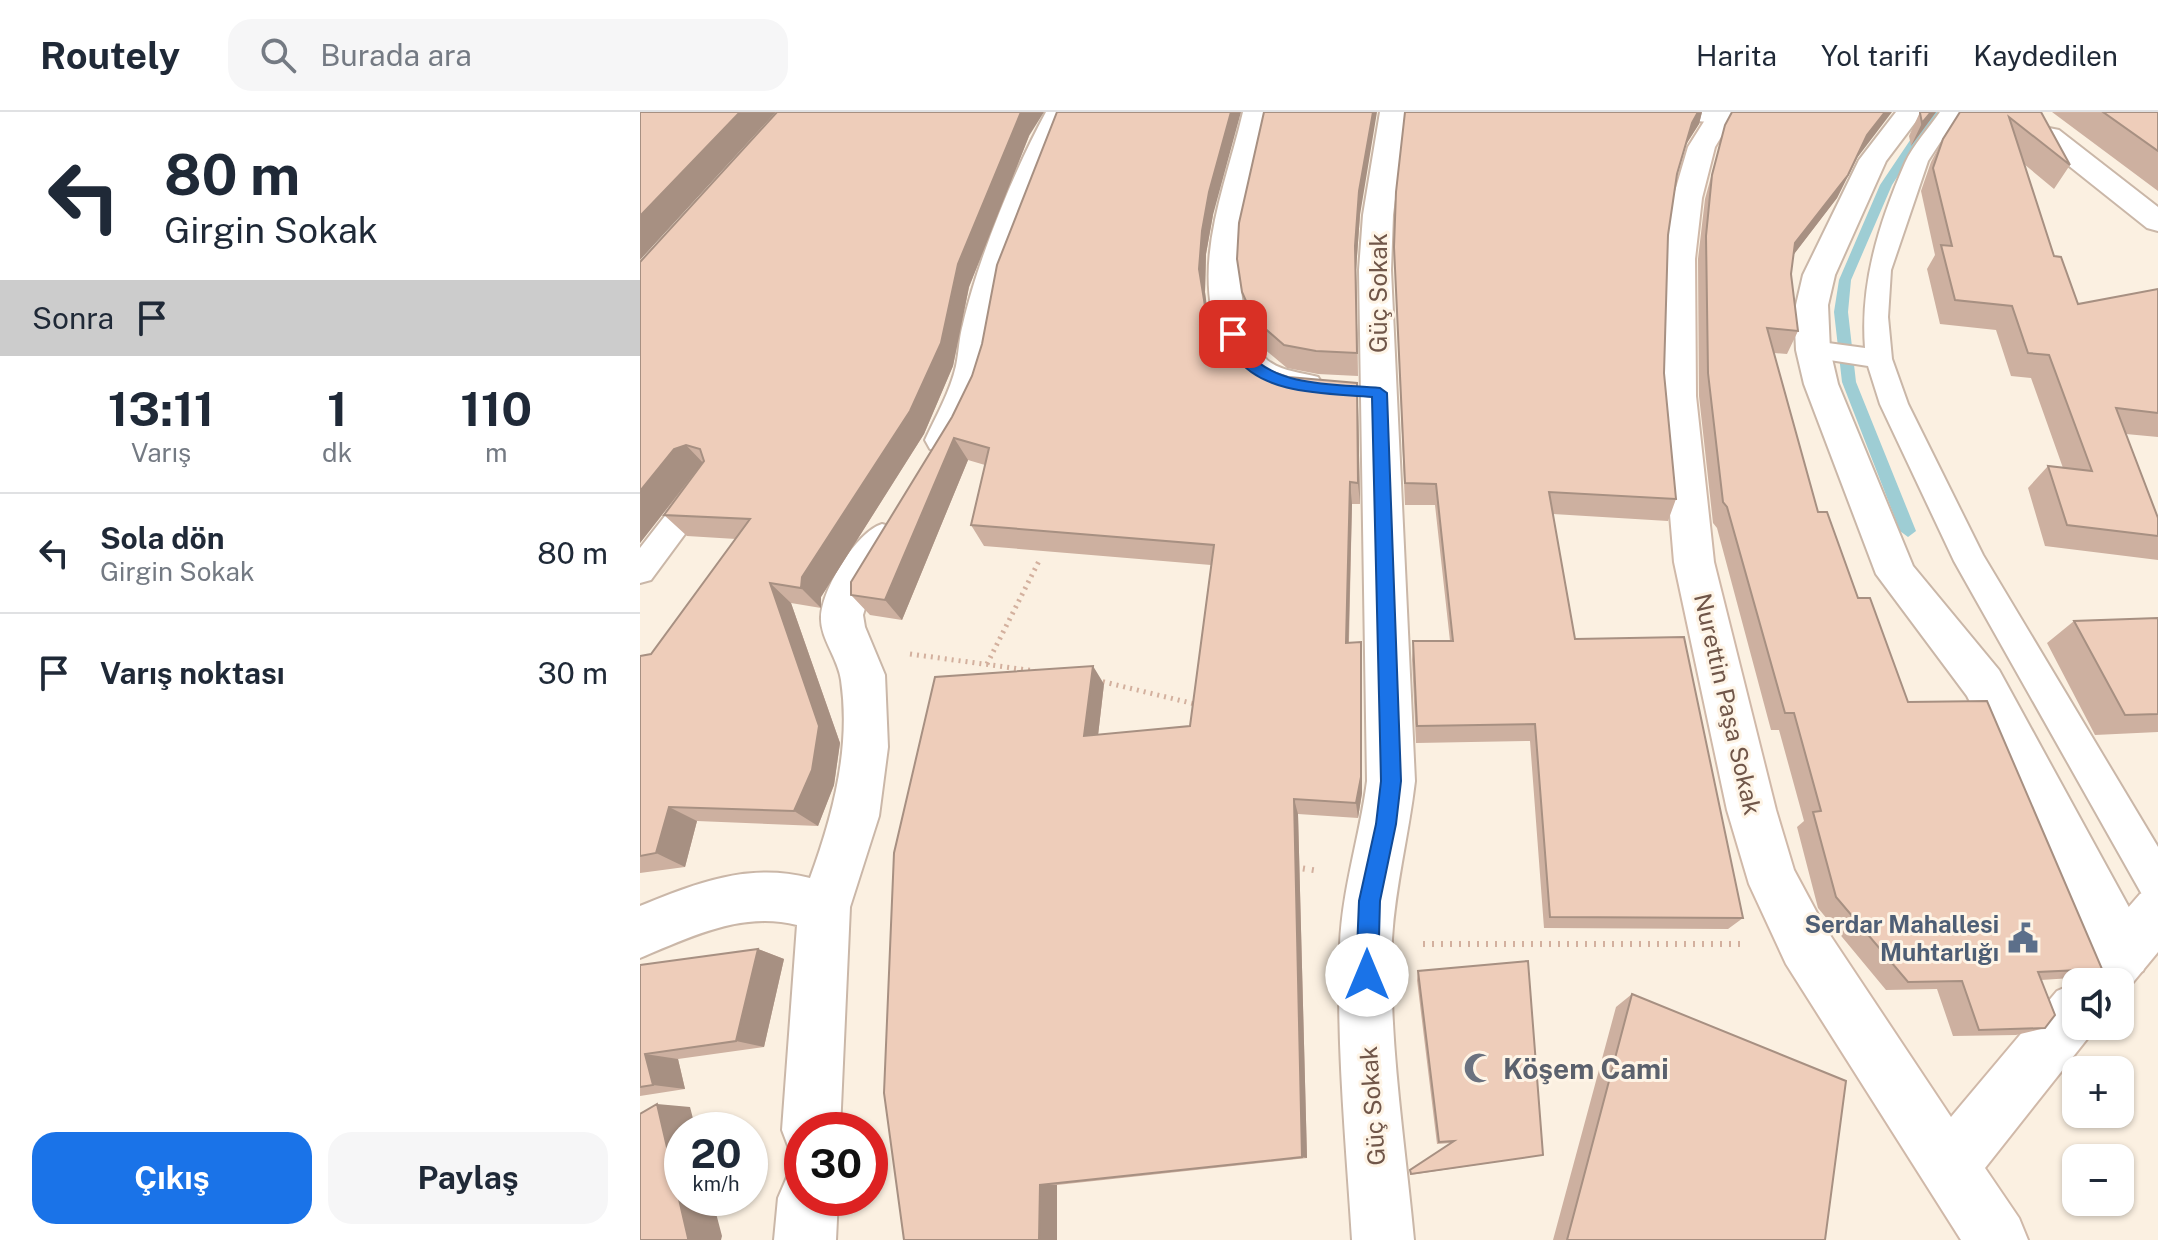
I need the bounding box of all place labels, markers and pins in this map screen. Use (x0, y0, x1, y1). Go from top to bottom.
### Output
pin (1199, 300, 1267, 368)
place label: Serdar Mahallesi Muhtarlığı (1805, 910, 1999, 966)
public building icon: Serdar Mahallesi Muhtarlığı (2006, 921, 2040, 955)
mosque icon: Köşem Cami (1462, 1051, 1496, 1085)
place label: Köşem Cami (1503, 1052, 1669, 1085)

